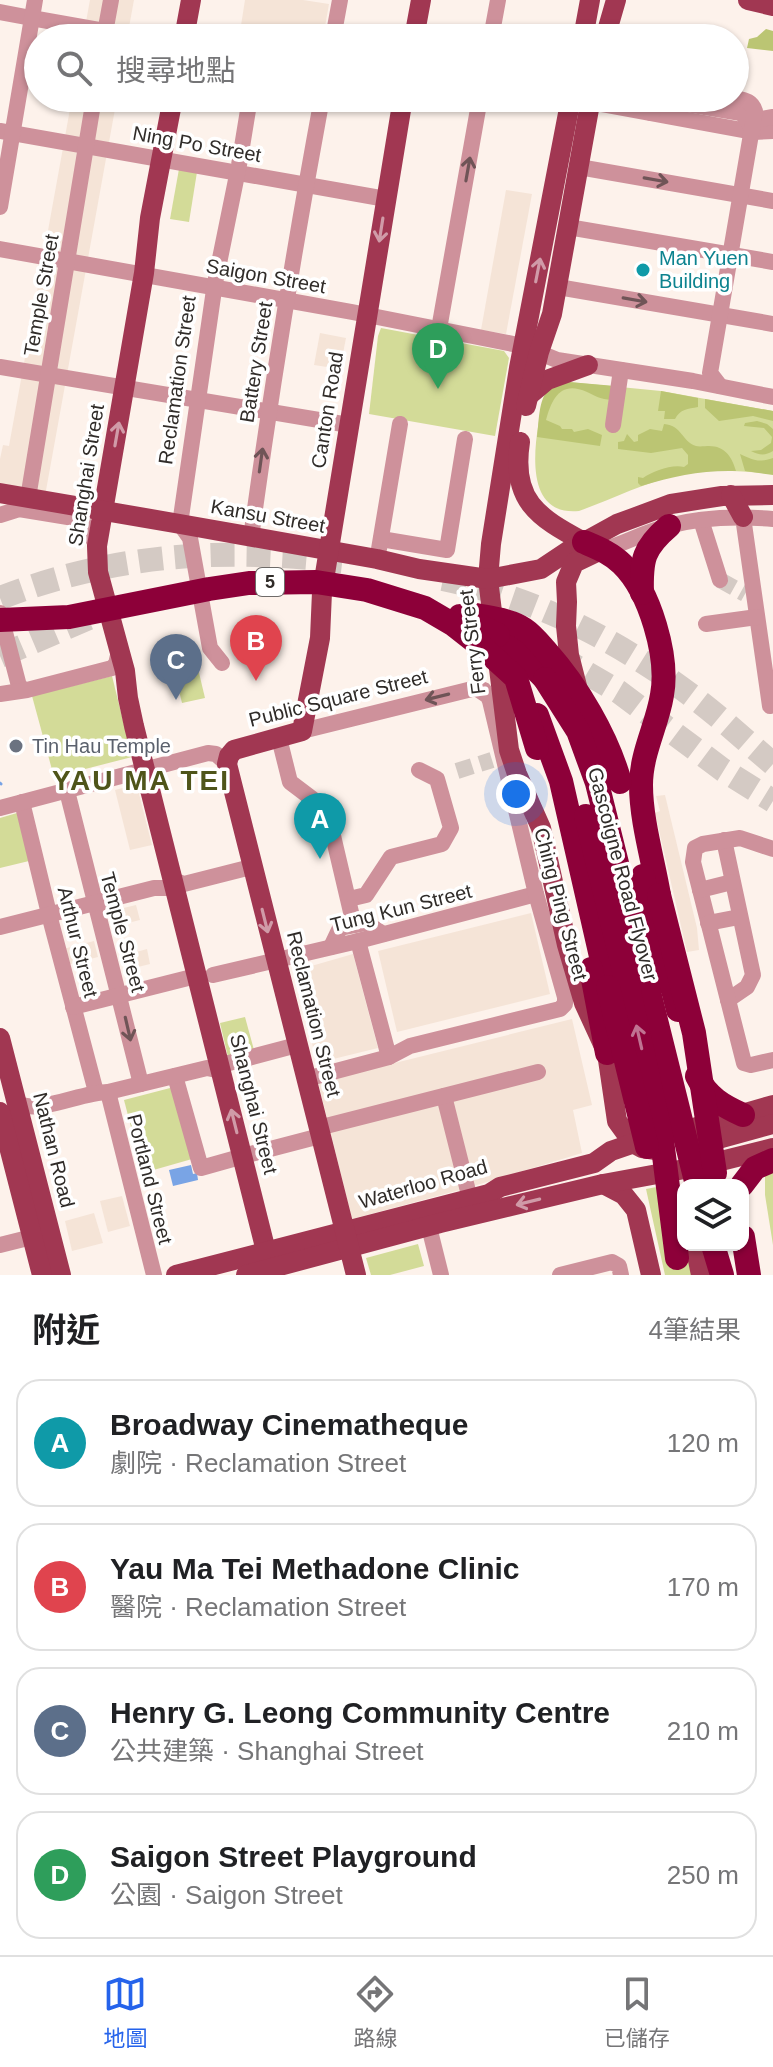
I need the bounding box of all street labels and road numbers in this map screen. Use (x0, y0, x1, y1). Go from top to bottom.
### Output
street label: Ning Po Street (131, 122, 263, 166)
street label: Temple Street (19, 232, 63, 358)
street label: Saigon Street (204, 255, 328, 297)
street label: Reclamation Street (154, 294, 200, 466)
street label: Battery Street (236, 299, 276, 424)
street label: Canton Road (307, 350, 347, 470)
street label: Shanghai Street (64, 402, 108, 548)
street label: Kansu Street (209, 495, 327, 537)
road number: 5 (256, 568, 284, 596)
street label: Ferry Street (455, 588, 489, 696)
street label: Public Square Street (246, 665, 430, 731)
street label: Gascoigne Road Flyover (584, 765, 662, 983)
street label: Ching Ping Street (530, 825, 592, 983)
street label: Temple Street (96, 870, 150, 995)
street label: Tung Kun Street (328, 880, 474, 936)
street label: Arthur Street (54, 884, 102, 1000)
street label: Reclamation Street (283, 929, 345, 1100)
street label: Shanghai Street (226, 1032, 282, 1177)
street label: Nathan Road (29, 1090, 79, 1210)
street label: Portland Street (123, 1112, 177, 1247)
street label: Waterloo Road (356, 1155, 490, 1213)

